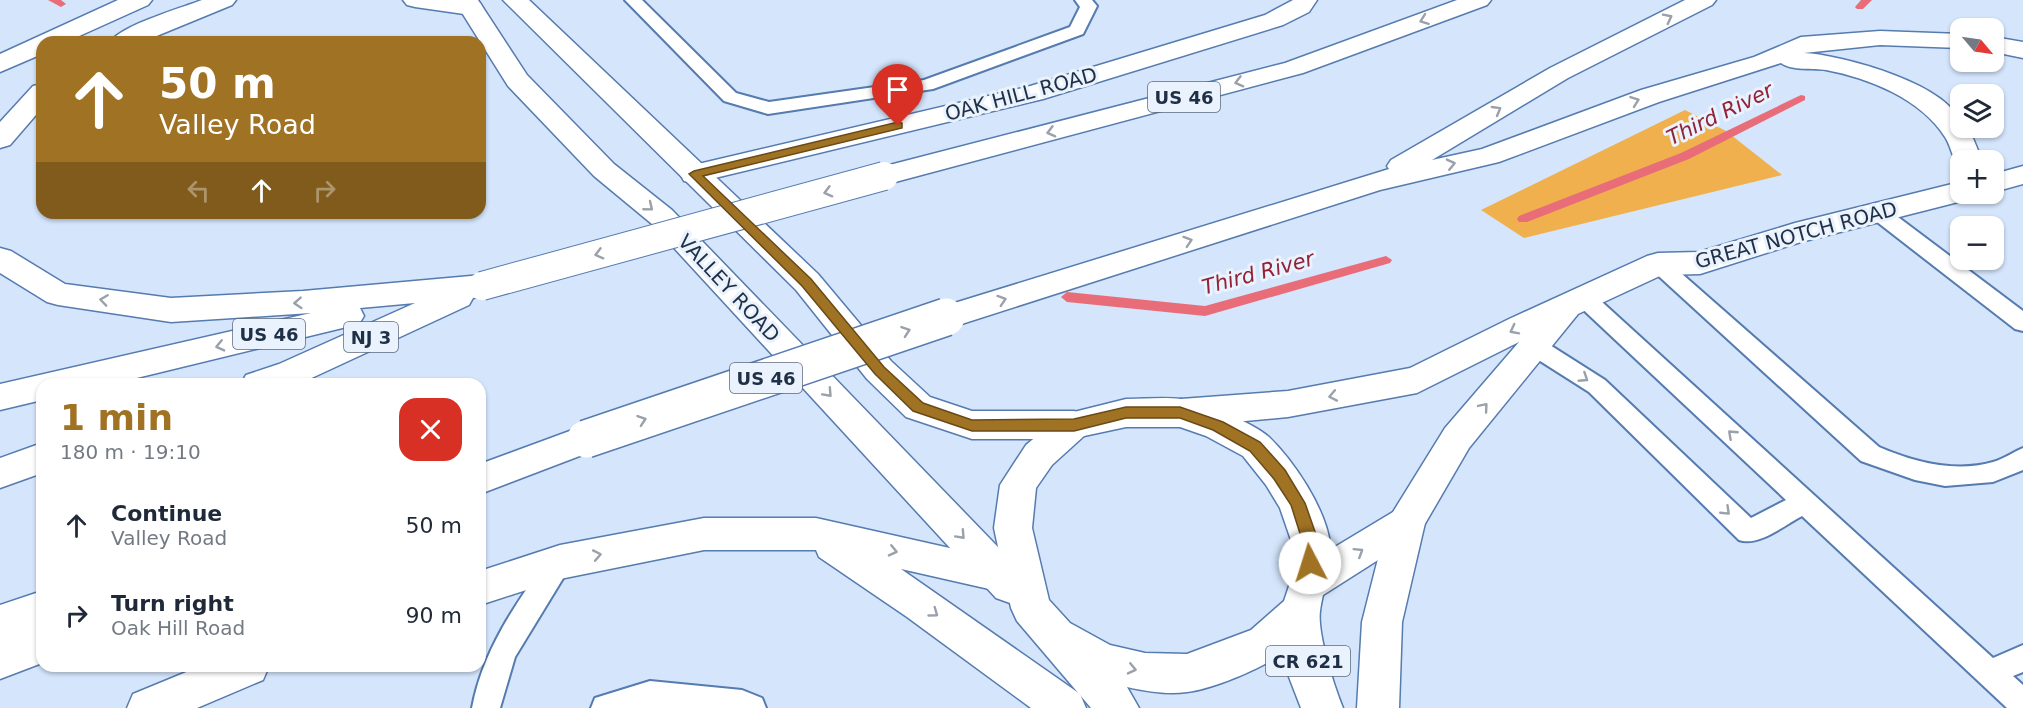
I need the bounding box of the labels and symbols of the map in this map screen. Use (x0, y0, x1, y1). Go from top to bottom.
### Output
one-way arrow (1419, 13, 1430, 26)
one-way arrow (1662, 14, 1673, 25)
north arrow (1950, 18, 2004, 72)
street label: OAK HILL ROAD (942, 62, 1100, 126)
pin (872, 64, 923, 126)
one-way arrow (1234, 75, 1244, 88)
water label: Third River (1663, 77, 1778, 150)
road number: US 46 (1148, 82, 1220, 112)
one-way arrow (1629, 96, 1640, 108)
one-way arrow (1490, 106, 1501, 117)
one-way arrow (1046, 125, 1056, 138)
one-way arrow (1446, 159, 1456, 172)
one-way arrow (823, 184, 833, 197)
street label: GREAT NOTCH ROAD (1692, 196, 1900, 274)
one-way arrow (642, 199, 653, 210)
street label: VALLEY ROAD (673, 229, 785, 347)
one-way arrow (1182, 236, 1193, 248)
water label: Third River (1199, 246, 1318, 299)
one-way arrow (594, 247, 605, 259)
one-way arrow (996, 294, 1007, 307)
one-way arrow (99, 295, 108, 307)
one-way arrow (293, 296, 302, 309)
road number: US 46 (233, 319, 305, 349)
road number: NJ 3 (344, 322, 398, 352)
one-way arrow (1510, 323, 1521, 334)
one-way arrow (900, 325, 911, 338)
one-way arrow (215, 338, 225, 351)
road number: US 46 (730, 363, 802, 393)
one-way arrow (1578, 370, 1588, 382)
one-way arrow (820, 386, 831, 397)
one-way arrow (1328, 389, 1338, 402)
one-way arrow (1476, 403, 1487, 414)
one-way arrow (636, 415, 647, 428)
one-way arrow (1728, 430, 1739, 441)
one-way arrow (1719, 504, 1729, 515)
one-way arrow (954, 528, 965, 539)
position arrow (1278, 531, 1342, 595)
one-way arrow (887, 544, 897, 557)
one-way arrow (1353, 548, 1363, 560)
one-way arrow (591, 549, 601, 562)
one-way arrow (927, 606, 938, 617)
road number: CR 621 (1266, 646, 1350, 676)
one-way arrow (1127, 661, 1137, 674)

